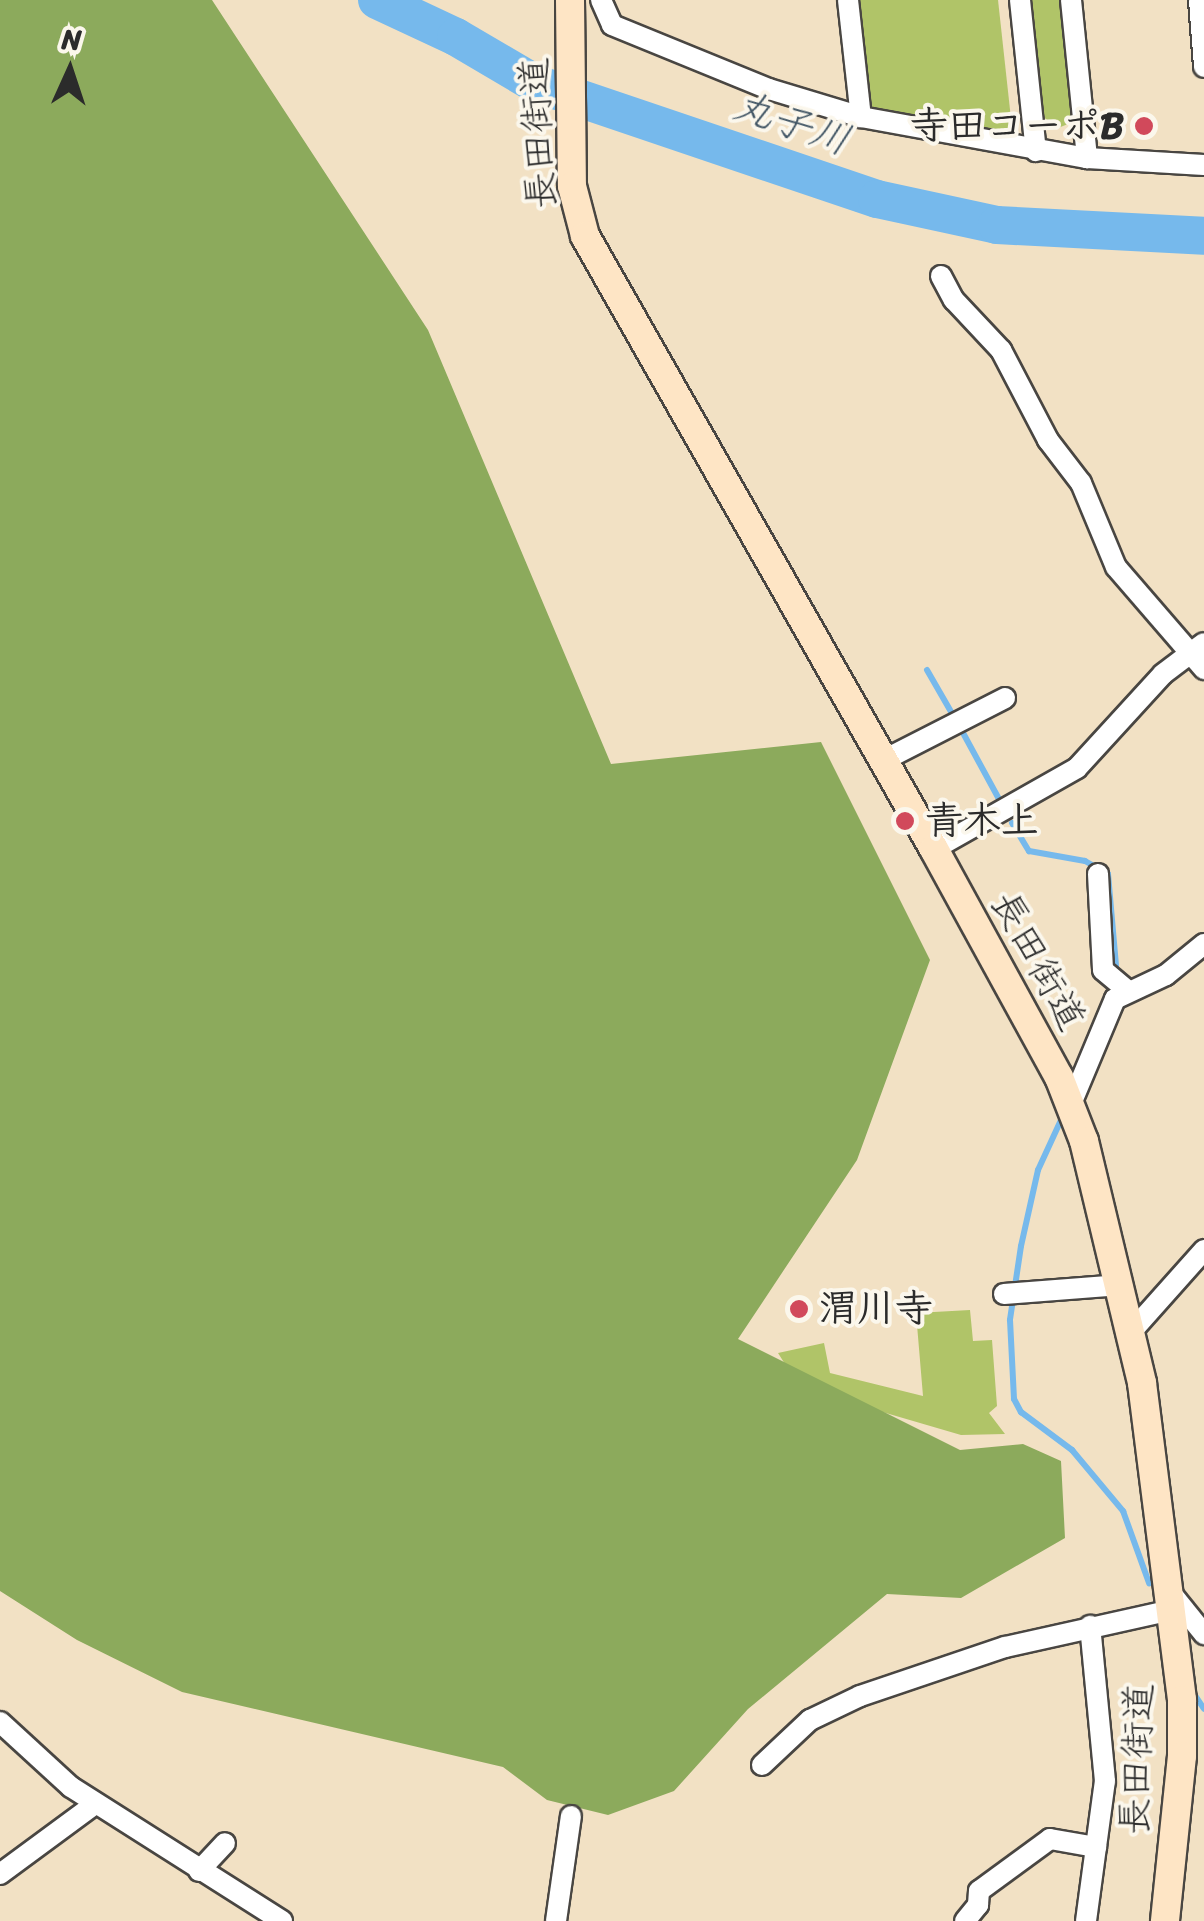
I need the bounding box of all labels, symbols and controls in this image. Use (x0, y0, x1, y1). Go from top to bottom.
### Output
text: N (61, 15, 83, 65)
north arrow (20, 20, 120, 120)
street label: 長田街道 (511, 56, 565, 210)
water label: 丸子川 (727, 81, 857, 165)
place label: 寺田コーポB (910, 103, 1124, 149)
marker: 寺田コーポB (1133, 115, 1155, 137)
place label: 青木上 (925, 798, 1039, 844)
marker: 青木上 (894, 810, 916, 832)
street label: 長田街道 (981, 883, 1095, 1039)
place label: 渭川寺 (819, 1286, 933, 1332)
marker: 渭川寺 (788, 1298, 810, 1320)
street label: 長田街道 (1112, 1682, 1162, 1836)

